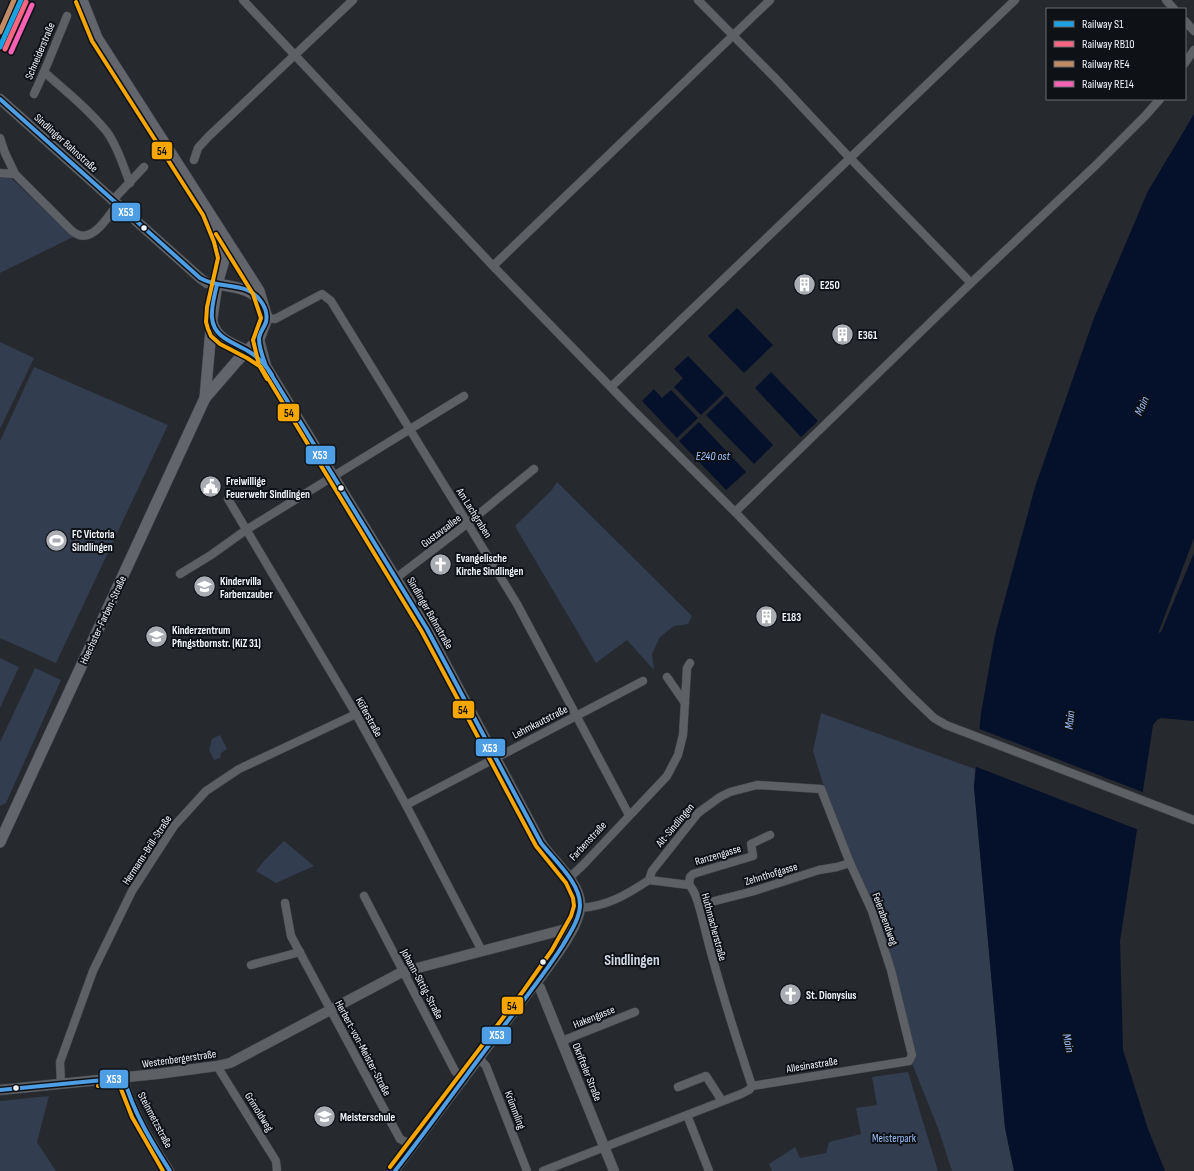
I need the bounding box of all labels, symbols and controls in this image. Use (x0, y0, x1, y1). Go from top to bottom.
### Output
legend (1046, 8, 1186, 100)
text: Railway S1 (1082, 17, 1124, 32)
street label: Schneiderstraße (22, 21, 58, 81)
text: Railway RB10 (1082, 37, 1135, 52)
text: Railway RE4 (1082, 57, 1130, 72)
text: Railway RE14 (1082, 77, 1134, 92)
street label: Sindlinger Bahnstraße (32, 111, 100, 175)
line badge: 54 (151, 141, 173, 160)
text: 54 (157, 145, 167, 158)
line badge: X53 (111, 202, 141, 222)
text: X53 (118, 206, 134, 219)
unlabelled marker (139, 223, 149, 233)
building icon: E250 (791, 272, 817, 298)
place label: E250 (820, 279, 840, 292)
building icon: E361 (830, 322, 856, 348)
place label: E361 (858, 329, 878, 342)
water label: Main (1131, 394, 1153, 418)
line badge: 54 (277, 403, 300, 422)
text: 54 (284, 407, 294, 420)
line badge: X53 (305, 445, 336, 465)
text: X53 (312, 449, 328, 462)
water label: E240 ost (696, 449, 731, 464)
public building icon: Freiwillige Feuerwehr Sindlingen (197, 474, 223, 500)
place label: Freiwillige Feuerwehr Sindlingen (226, 475, 310, 501)
unlabelled marker (336, 483, 346, 493)
street label: Am Lachgraben (453, 485, 495, 541)
street label: Gustavsallee (418, 512, 464, 550)
sports icon: FC Victoria Sindlingen (44, 527, 70, 553)
place label: FC Victoria Sindlingen (72, 528, 115, 554)
church icon: Evangelische Kirche Sindlingen (428, 551, 454, 577)
place label: Evangelische Kirche Sindlingen (456, 552, 524, 578)
street label: Hoechster-Farben-Straße (77, 574, 129, 666)
school or university icon: Kindervilla Farbenzauber (191, 574, 217, 600)
place label: Kindervilla Farbenzauber (220, 575, 273, 601)
street label: Sindlinger Bahnstraße (404, 575, 456, 651)
building icon: E183 (754, 604, 780, 630)
place label: E183 (782, 611, 801, 624)
school or university icon: Kinderzentrum Pfingstbornstr. (KiZ 31) (144, 623, 170, 649)
place label: Kinderzentrum Pfingstbornstr. (KiZ 31) (172, 624, 261, 650)
street label: Küferstraße (353, 695, 385, 739)
line badge: 54 (452, 700, 475, 719)
street label: Lehmkautstraße (510, 703, 570, 741)
text: 54 (458, 704, 468, 717)
water label: Main (1062, 710, 1078, 730)
line badge: X53 (475, 738, 506, 757)
text: X53 (482, 742, 498, 755)
street label: Alt-Sindlingen (652, 800, 697, 850)
street label: Hermann-Brill-Straße (120, 813, 174, 887)
street label: Farbenstraße (567, 819, 609, 863)
street label: Ranzengasse (693, 842, 743, 868)
street label: Zehnthofgasse (743, 860, 799, 888)
street label: Feierabendweg (869, 891, 901, 948)
street label: Huthmacherstraße (699, 892, 729, 962)
street label: Johann-Sittig-Straße (398, 946, 446, 1021)
district label: Sindlingen (604, 951, 660, 970)
unlabelled marker (538, 957, 548, 967)
church icon: St. Dionysius (778, 982, 804, 1008)
place label: St. Dionysius (806, 989, 857, 1002)
line badge: 54 (501, 996, 524, 1015)
street label: Herbert-von-Meister-Straße (332, 998, 394, 1098)
text: 54 (507, 1000, 517, 1013)
street label: Hakengasse (571, 1003, 617, 1031)
line badge: X53 (481, 1026, 512, 1045)
text: X53 (489, 1029, 505, 1042)
water label: Main (1059, 1032, 1077, 1054)
street label: Okrifteler Straße (569, 1041, 605, 1103)
street label: Westenbergerstraße (141, 1047, 217, 1071)
street label: Allesinastraße (784, 1055, 839, 1076)
line badge: X53 (99, 1069, 129, 1089)
text: X53 (106, 1073, 122, 1086)
unlabelled marker (11, 1083, 21, 1093)
street label: Krümmling (502, 1089, 528, 1132)
street label: Steinmetzstraße (135, 1090, 175, 1150)
street label: Grimoldweg (242, 1090, 276, 1135)
school or university icon: Meisterschule (311, 1104, 337, 1130)
place label: Meisterschule (340, 1111, 395, 1124)
park label: Meisterpark (872, 1132, 917, 1145)

